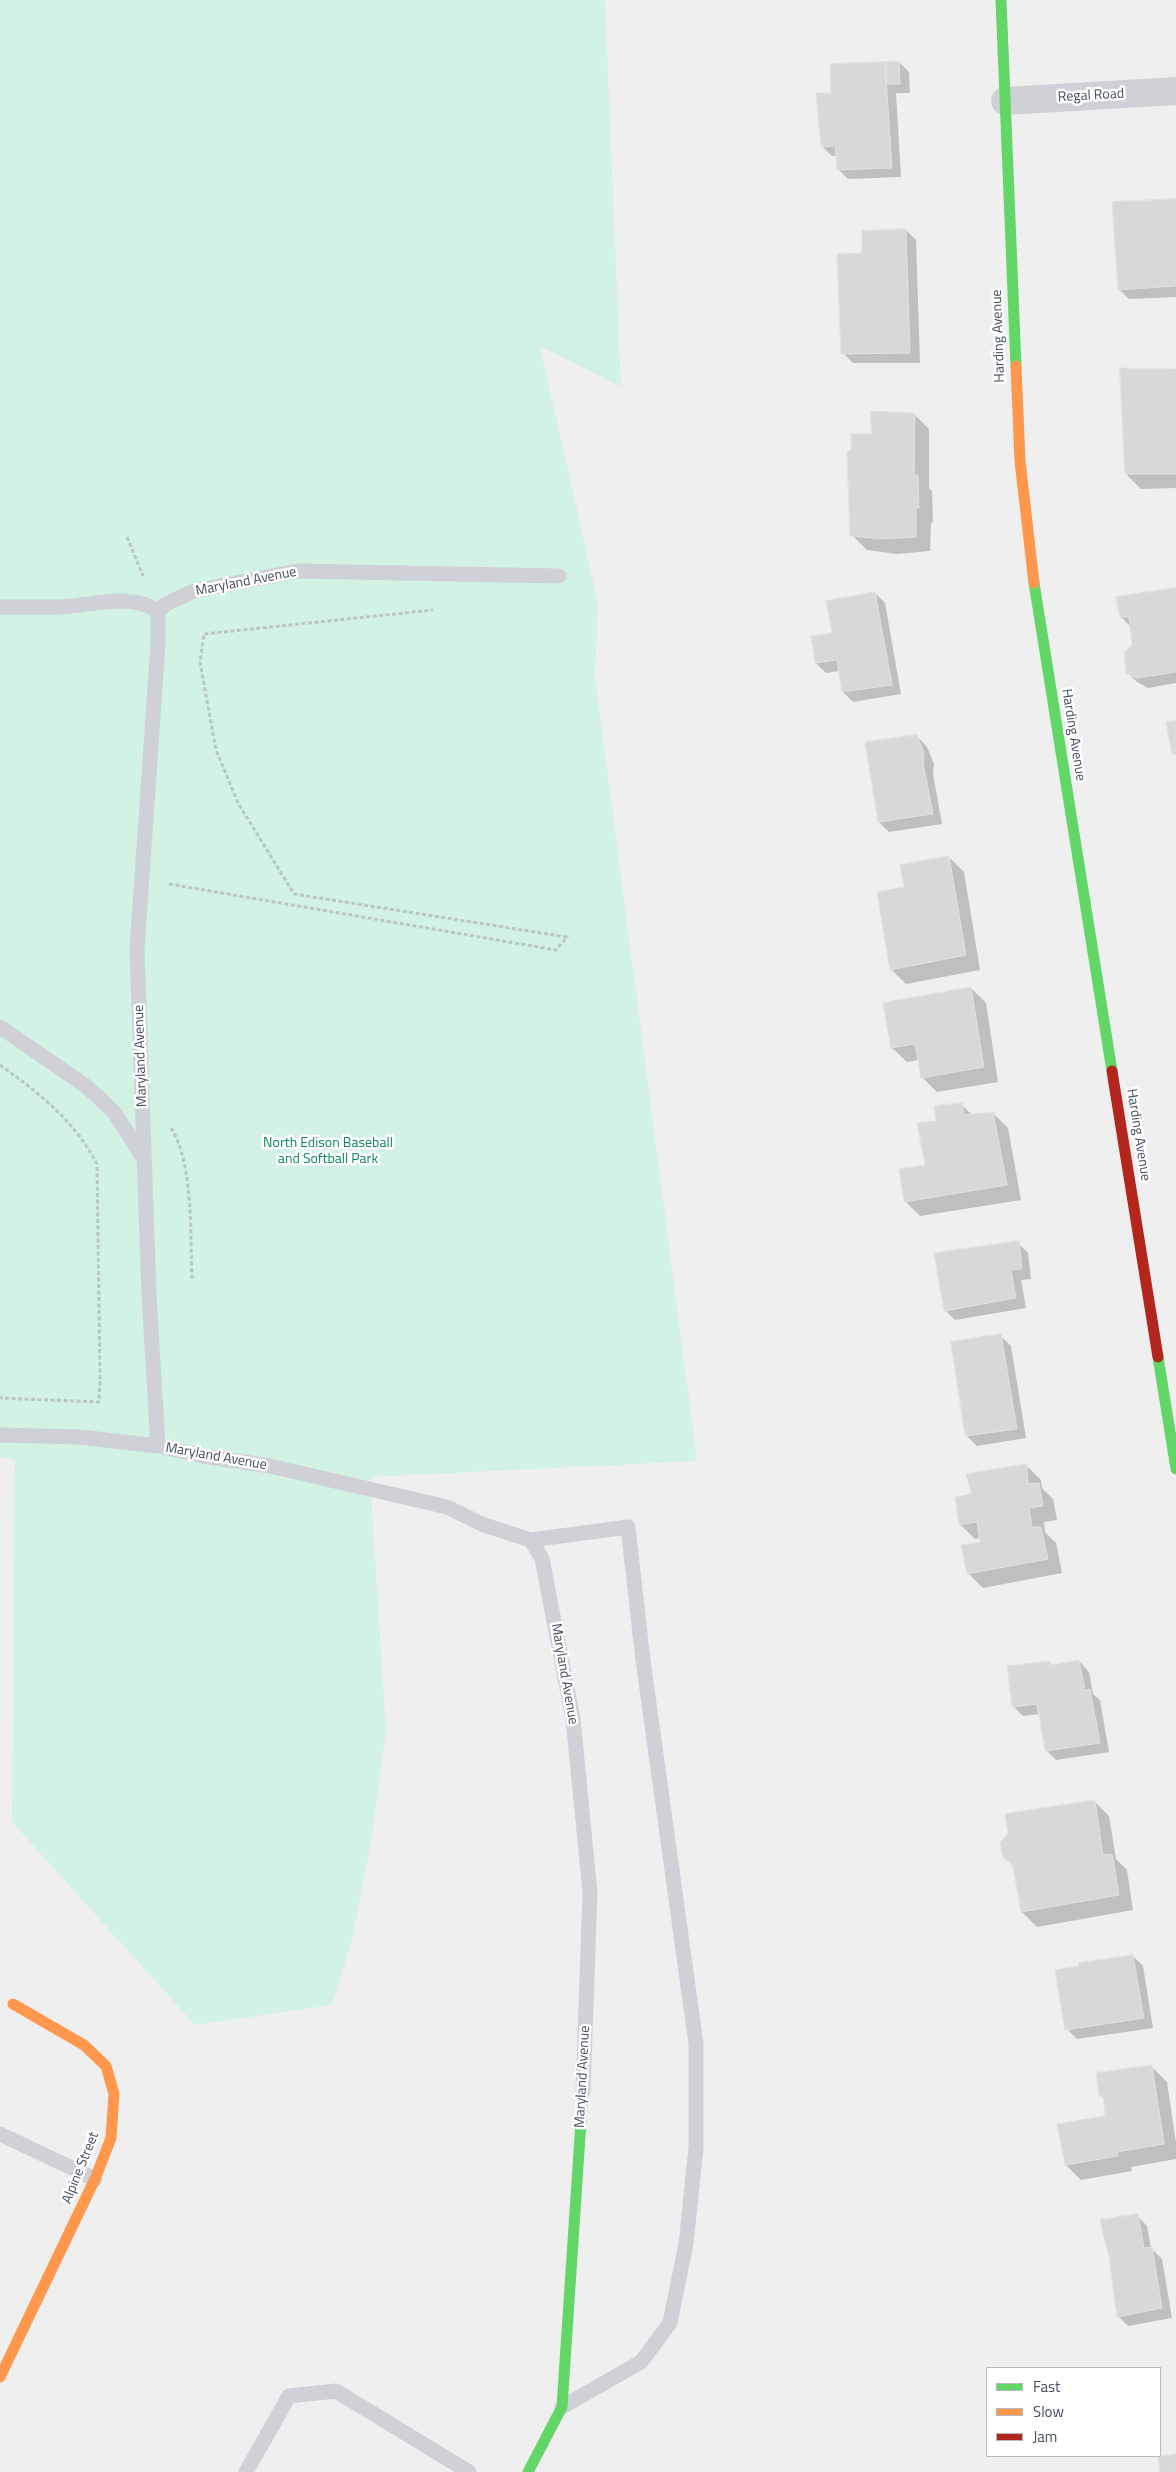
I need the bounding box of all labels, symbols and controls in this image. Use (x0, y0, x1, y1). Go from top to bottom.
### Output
street label: Regal Road (1057, 86, 1125, 106)
street label: Harding Avenue (989, 289, 1009, 383)
street label: Maryland Avenue (194, 564, 298, 600)
street label: Harding Avenue (1057, 688, 1089, 782)
street label: Maryland Avenue (131, 1005, 151, 1107)
street label: Harding Avenue (1122, 1088, 1154, 1182)
park label: North Edison Baseball and Softball Park (263, 1136, 393, 1168)
street label: Maryland Avenue (164, 1440, 268, 1474)
street label: Maryland Avenue (547, 1622, 581, 1726)
street label: Maryland Avenue (572, 2025, 594, 2129)
street label: Alpine Street (59, 2130, 103, 2206)
legend (986, 2367, 1161, 2457)
text: Fast (1033, 2375, 1060, 2398)
text: Slow (1033, 2400, 1064, 2423)
text: Jam (1033, 2425, 1057, 2448)

